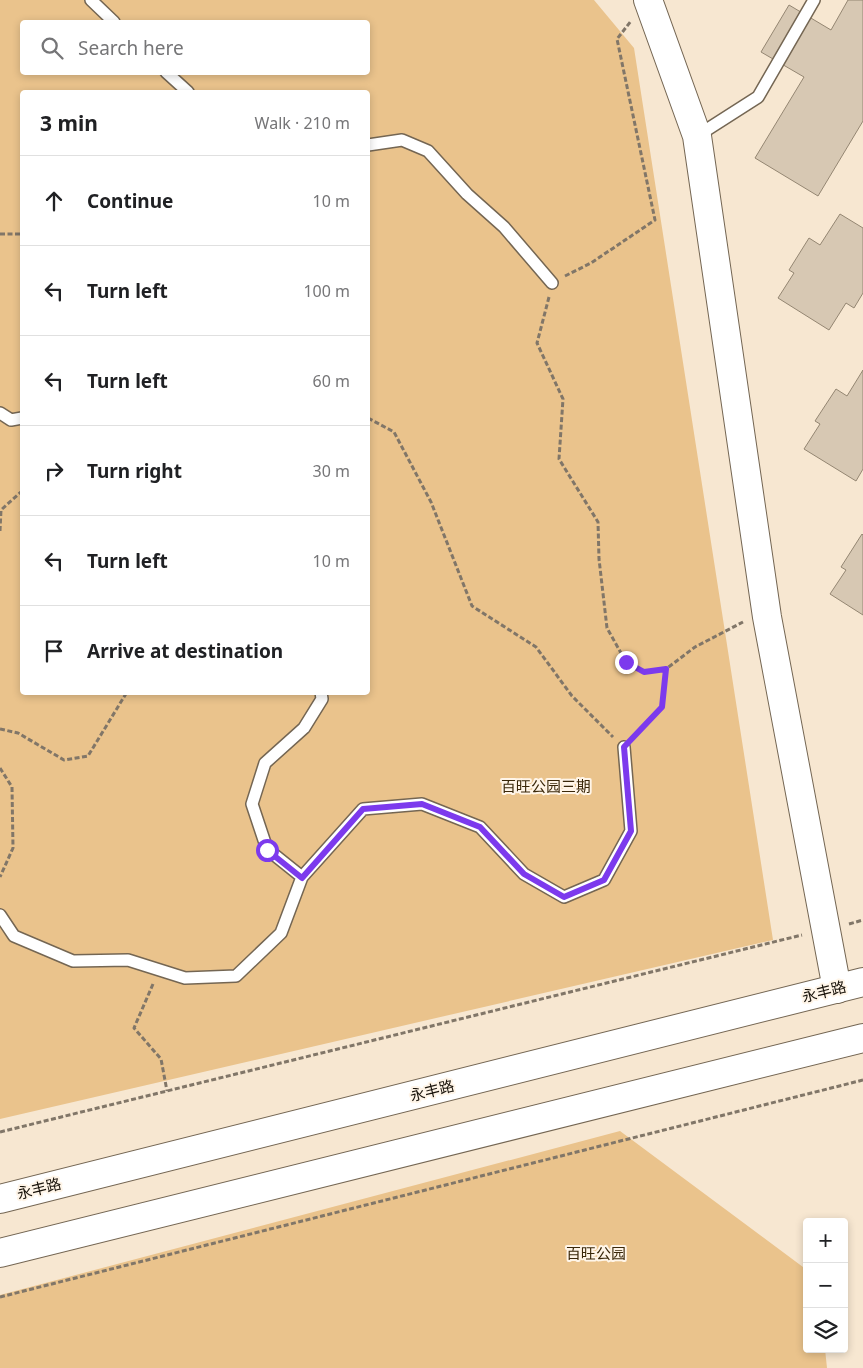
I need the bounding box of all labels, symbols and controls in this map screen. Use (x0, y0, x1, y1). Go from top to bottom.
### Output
search box (20, 20, 370, 75)
icon: search (38, 34, 66, 62)
text: Search here (78, 35, 184, 61)
text: 3 min (40, 109, 98, 137)
text: Walk · 210 m (255, 112, 350, 134)
icon: ahead (40, 187, 68, 215)
text: Continue (87, 188, 173, 214)
text: 10 m (313, 190, 350, 212)
icon: left (40, 277, 68, 305)
text: Turn left (87, 278, 168, 304)
text: 100 m (303, 280, 350, 302)
icon: left (40, 367, 68, 395)
text: Turn left (87, 368, 168, 394)
text: 60 m (313, 370, 350, 392)
icon: right (40, 457, 68, 485)
text: Turn right (87, 458, 182, 484)
text: 30 m (313, 460, 350, 482)
icon: left (40, 547, 68, 575)
text: Turn left (87, 548, 168, 574)
text: 10 m (313, 550, 350, 572)
icon: arrive (40, 637, 68, 665)
text: Arrive at destination (87, 638, 283, 664)
route end (615, 651, 638, 674)
park label: 百旺公园三期 (501, 776, 591, 796)
route start (256, 839, 279, 862)
street label: 永丰路 (799, 976, 848, 1006)
street label: 永丰路 (407, 1075, 456, 1105)
street label: 永丰路 (14, 1173, 63, 1203)
map controls (803, 1218, 848, 1353)
button: + (803, 1218, 848, 1263)
park label: 百旺公园 (566, 1243, 626, 1263)
button: − (803, 1263, 848, 1308)
button: layers (803, 1308, 848, 1353)

